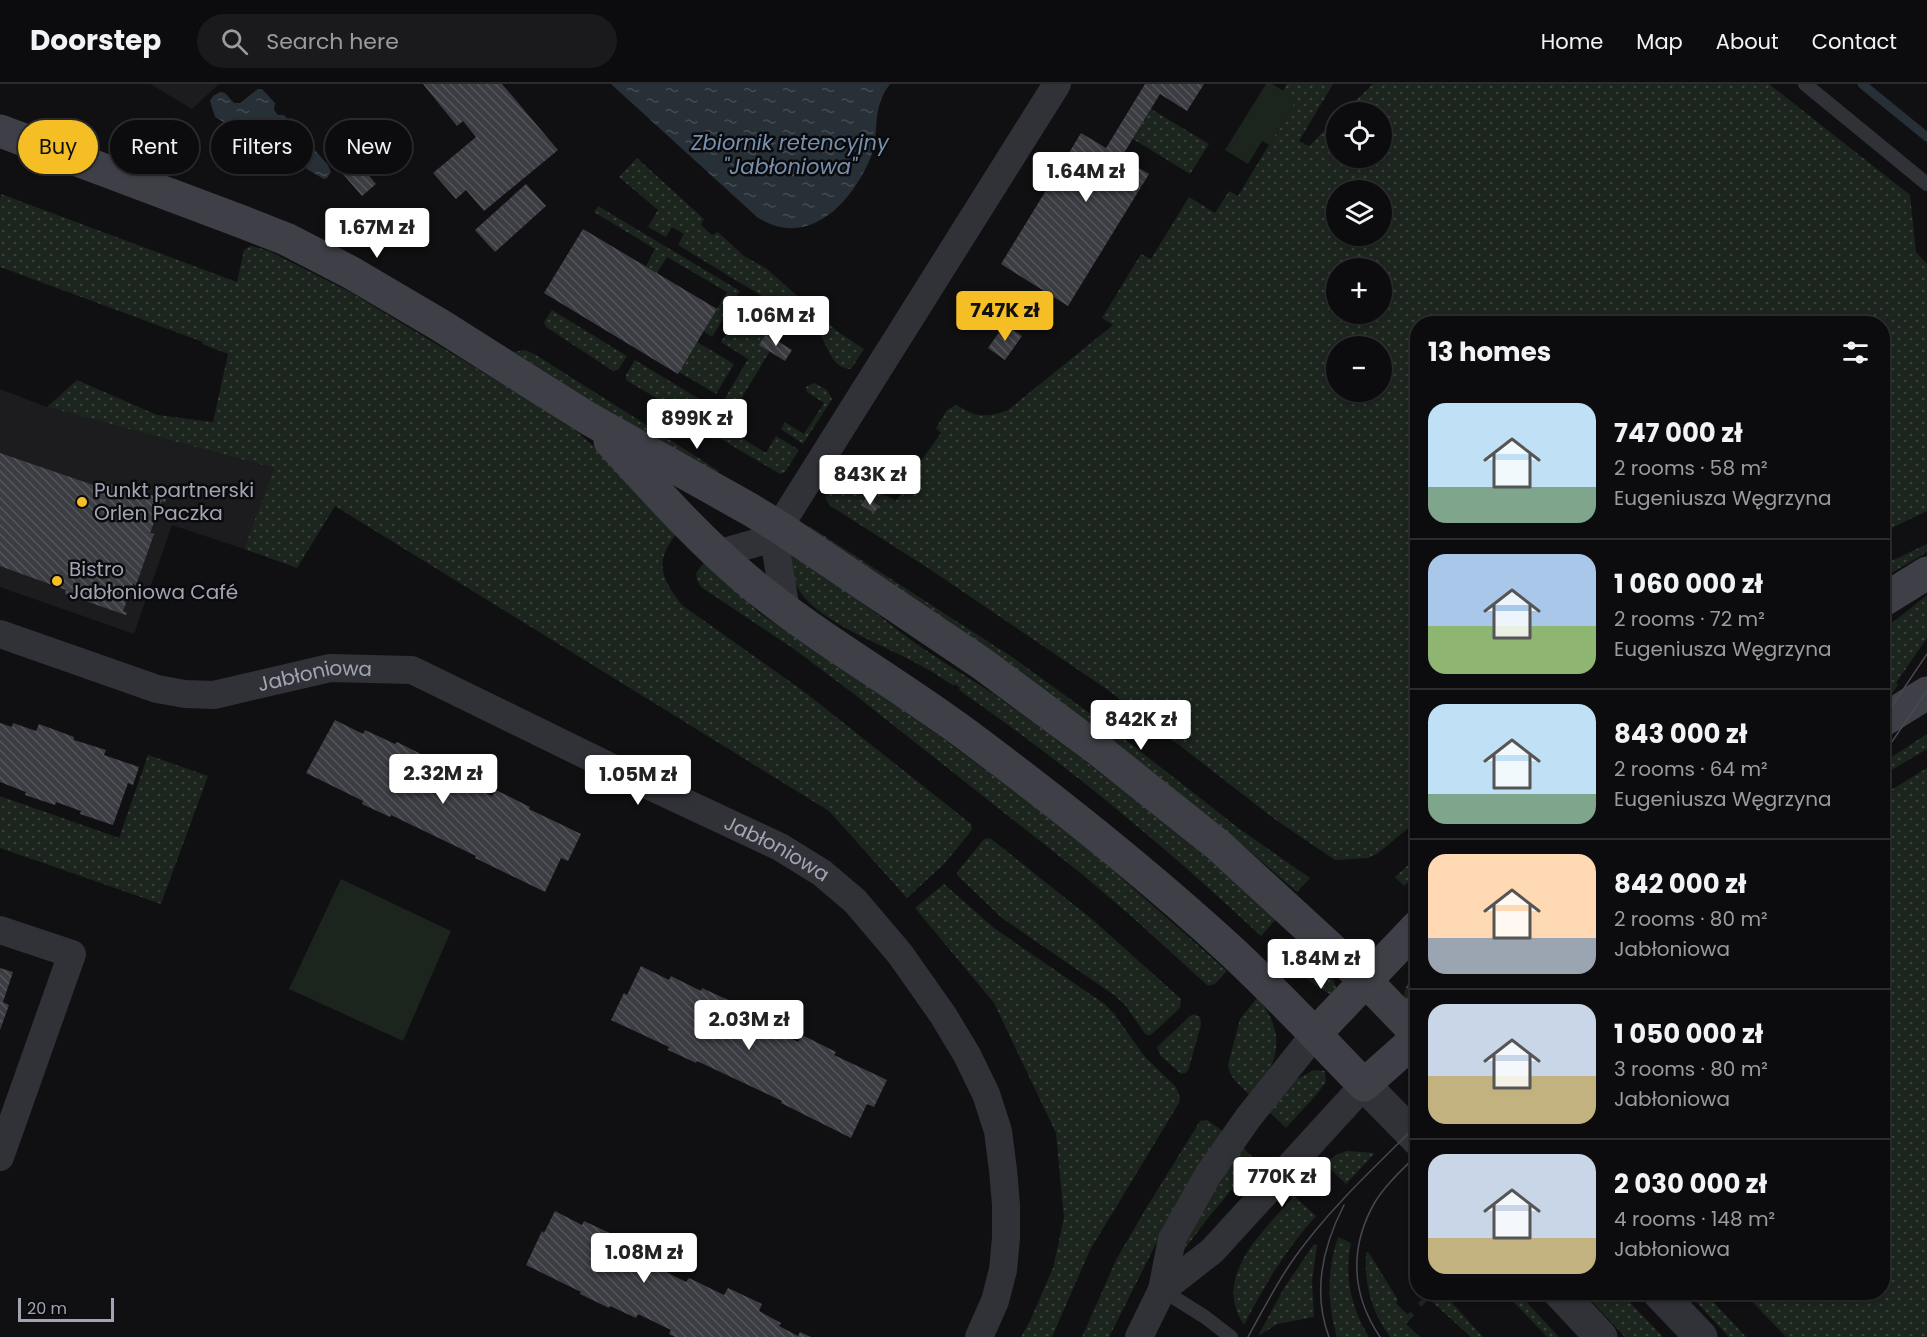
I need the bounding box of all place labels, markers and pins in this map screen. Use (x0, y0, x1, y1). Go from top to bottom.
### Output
pin: 1.64M zł (1024, 152, 1148, 203)
pin: 1.67M zł (315, 208, 439, 259)
pin: 747K zł (950, 291, 1060, 342)
pin: 1.06M zł (714, 296, 838, 347)
pin: 899K zł (642, 399, 752, 450)
pin: 843K zł (815, 455, 925, 506)
place label: Punkt partnerski Orlen Paczka (94, 476, 254, 527)
marker: Punkt partnerski Orlen Paczka (75, 495, 89, 509)
place label: Bistro Jabłoniowa Café (69, 555, 238, 606)
marker: Bistro Jabłoniowa Café (50, 574, 64, 588)
pin: 842K zł (1086, 700, 1196, 751)
pin: 2.32M zł (381, 754, 505, 805)
pin: 1.05M zł (576, 755, 700, 806)
pin: 1.84M zł (1259, 939, 1383, 990)
pin: 2.03M zł (687, 1000, 811, 1051)
pin: 770K zł (1227, 1157, 1337, 1208)
pin: 1.08M zł (582, 1233, 706, 1284)

